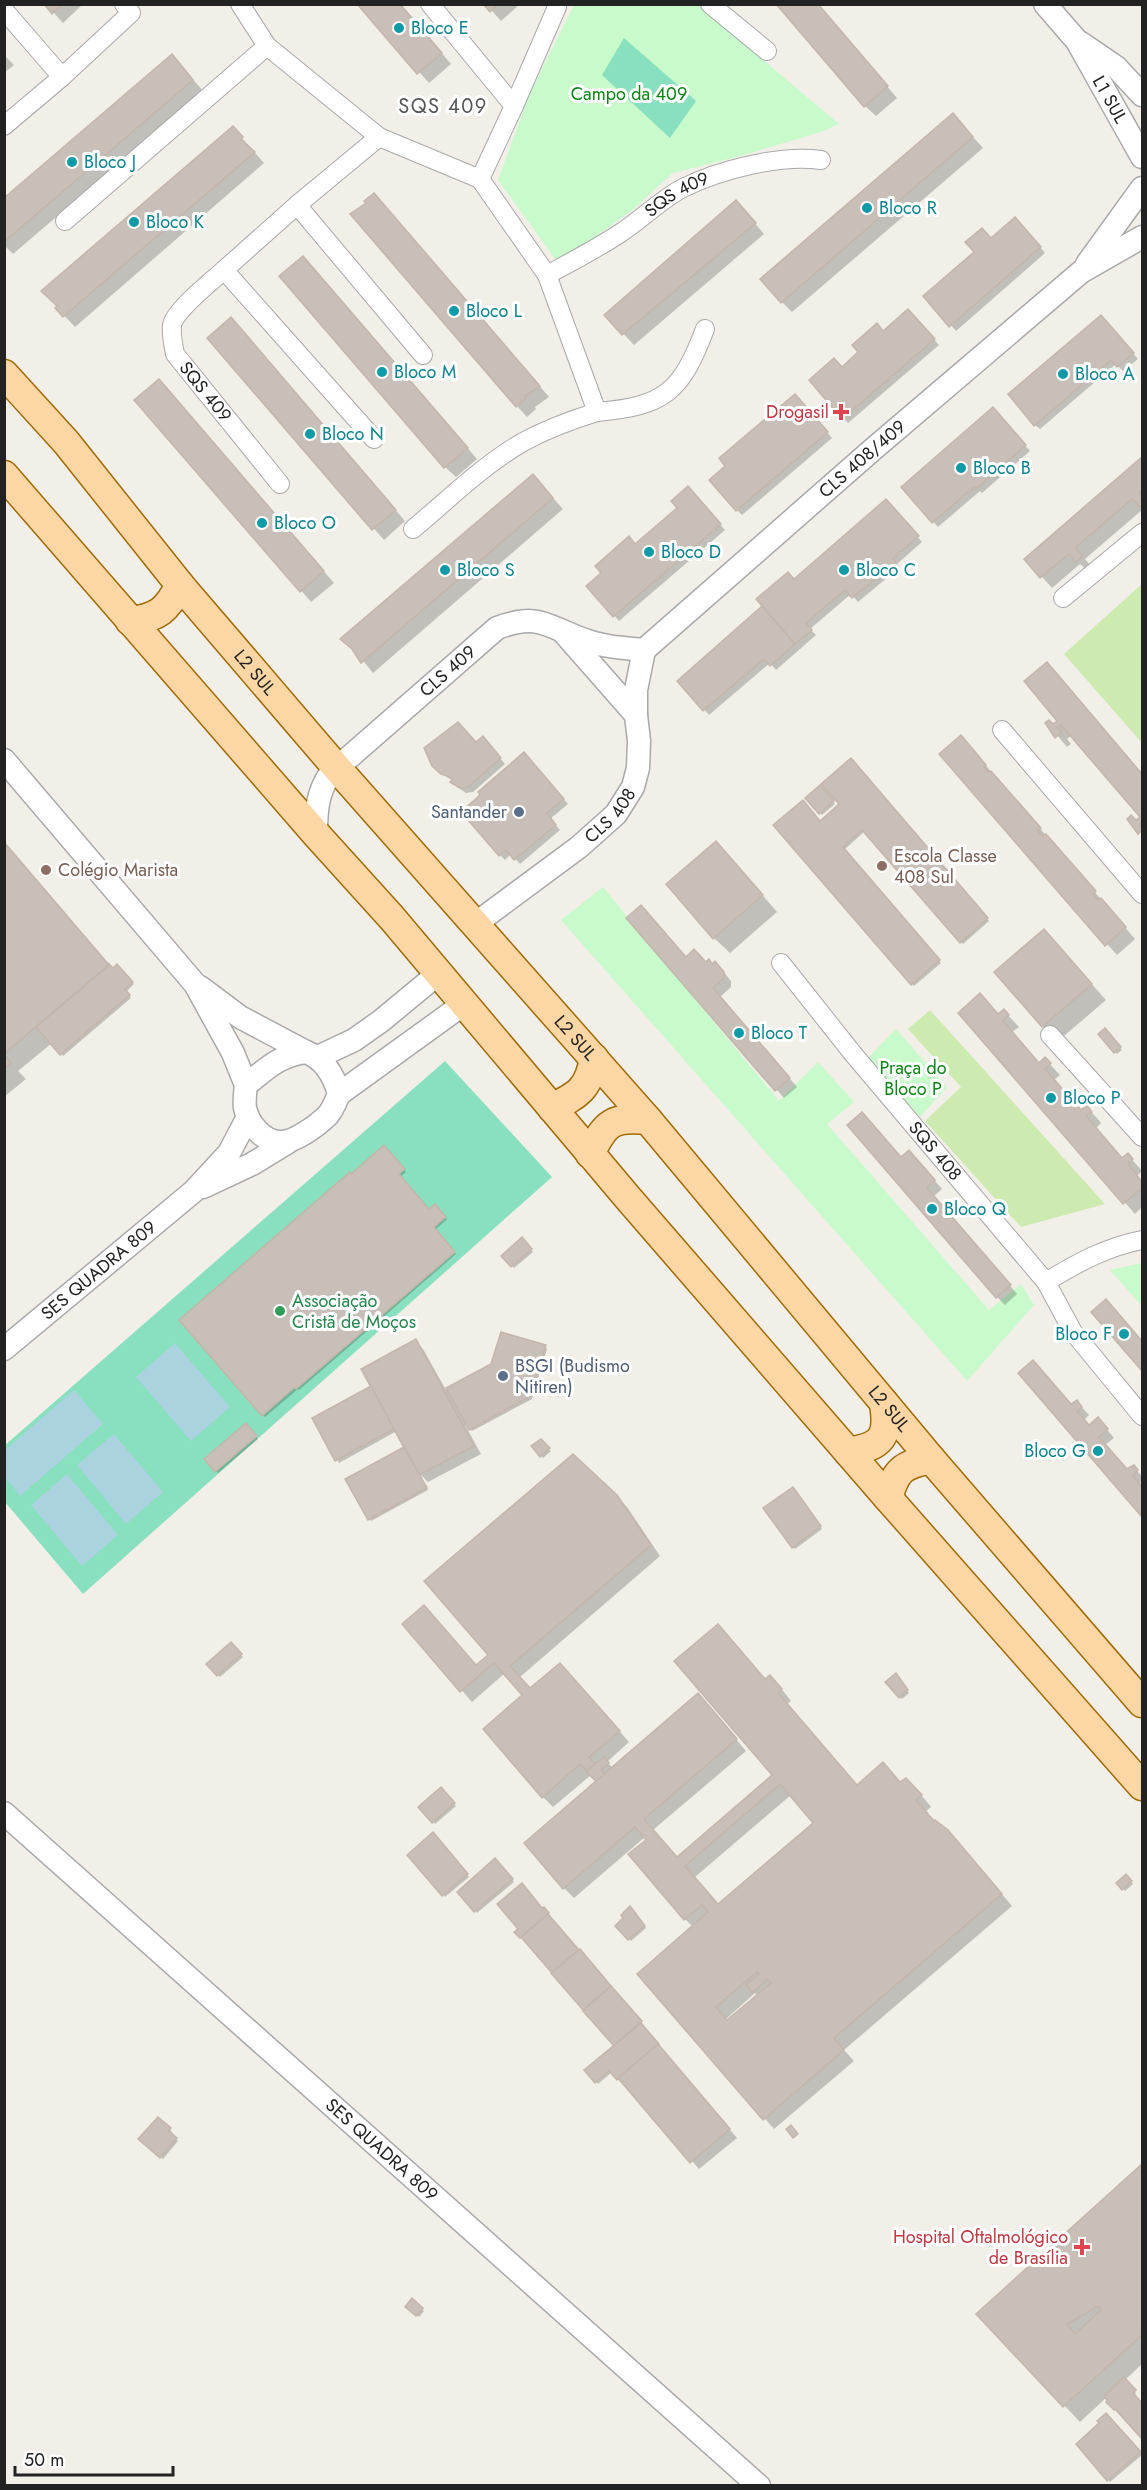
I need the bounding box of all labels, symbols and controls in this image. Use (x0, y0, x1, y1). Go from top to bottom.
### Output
place label: Bloco E (411, 15, 469, 41)
marker: Bloco E (392, 21, 406, 35)
street label: L1 SUL (1086, 71, 1134, 128)
park label: Campo da 409 (571, 81, 687, 107)
district label: SQS 409 (398, 92, 488, 121)
place label: Bloco J (84, 149, 136, 175)
marker: Bloco J (65, 155, 79, 169)
street label: SQS 409 (639, 165, 712, 223)
place label: Bloco R (879, 195, 937, 221)
marker: Bloco R (860, 201, 874, 215)
place label: Bloco K (146, 209, 205, 235)
marker: Bloco K (127, 215, 141, 229)
place label: Bloco L (466, 298, 522, 324)
marker: Bloco L (447, 304, 461, 318)
street label: SQS 409 (173, 356, 238, 427)
place label: Bloco M (394, 359, 456, 385)
place label: Bloco A (1075, 361, 1135, 387)
marker: Bloco M (375, 365, 389, 379)
marker: Bloco A (1056, 367, 1070, 381)
place label: Drogasil (766, 399, 829, 425)
marker: Drogasil (834, 405, 848, 419)
street label: CLS 408/409 (813, 414, 911, 504)
place label: Bloco N (322, 421, 384, 447)
marker: Bloco N (303, 427, 317, 441)
place label: Bloco B (973, 455, 1031, 481)
marker: Bloco B (954, 461, 968, 475)
place label: Bloco O (274, 510, 336, 536)
marker: Bloco O (255, 516, 269, 530)
place label: Bloco D (661, 539, 721, 565)
marker: Bloco D (642, 545, 656, 559)
place label: Bloco S (457, 557, 515, 583)
place label: Bloco C (856, 557, 916, 583)
marker: Bloco S (438, 563, 452, 577)
marker: Bloco C (837, 563, 851, 577)
street label: CLS 409 (414, 639, 482, 703)
street label: L2 SUL (228, 644, 282, 701)
street label: CLS 408 (579, 783, 642, 849)
place label: Santander (431, 799, 508, 825)
marker: Santander (512, 805, 526, 819)
place label: Escola Classe 408 Sul (894, 843, 997, 890)
place label: Colégio Marista (58, 857, 178, 883)
marker: Escola Classe 408 Sul (875, 859, 889, 873)
marker: Colégio Marista (39, 863, 53, 877)
street label: L2 SUL (548, 1009, 603, 1066)
place label: Bloco T (751, 1020, 808, 1046)
marker: Bloco T (732, 1026, 746, 1040)
park label: Praça do Bloco P (879, 1055, 947, 1102)
place label: Bloco P (1063, 1085, 1121, 1111)
marker: Bloco P (1044, 1091, 1058, 1105)
street label: SQS 408 (902, 1116, 968, 1186)
place label: Bloco Q (944, 1196, 1007, 1222)
marker: Bloco Q (925, 1202, 939, 1216)
street label: SES QUADRA 809 (35, 1215, 162, 1326)
place label: Associação Cristã de Moços (292, 1288, 416, 1335)
marker: Associação Cristã de Moços (273, 1304, 287, 1318)
place label: Bloco F (1055, 1321, 1112, 1347)
marker: Bloco F (1117, 1327, 1131, 1341)
place label: BSGI (Budismo Nitiren) (515, 1353, 630, 1400)
marker: BSGI (Budismo Nitiren) (496, 1369, 510, 1383)
street label: L2 SUL (862, 1380, 916, 1438)
place label: Bloco G (1024, 1438, 1086, 1464)
marker: Bloco G (1091, 1444, 1105, 1458)
street label: SES QUADRA 809 (320, 2092, 444, 2207)
place label: Hospital Oftalmológico de Brasília (893, 2224, 1068, 2271)
marker: Hospital Oftalmológico de Brasília (1073, 2238, 1091, 2256)
scale bar (15, 2439, 172, 2477)
text: 50 m (24, 2447, 64, 2473)

